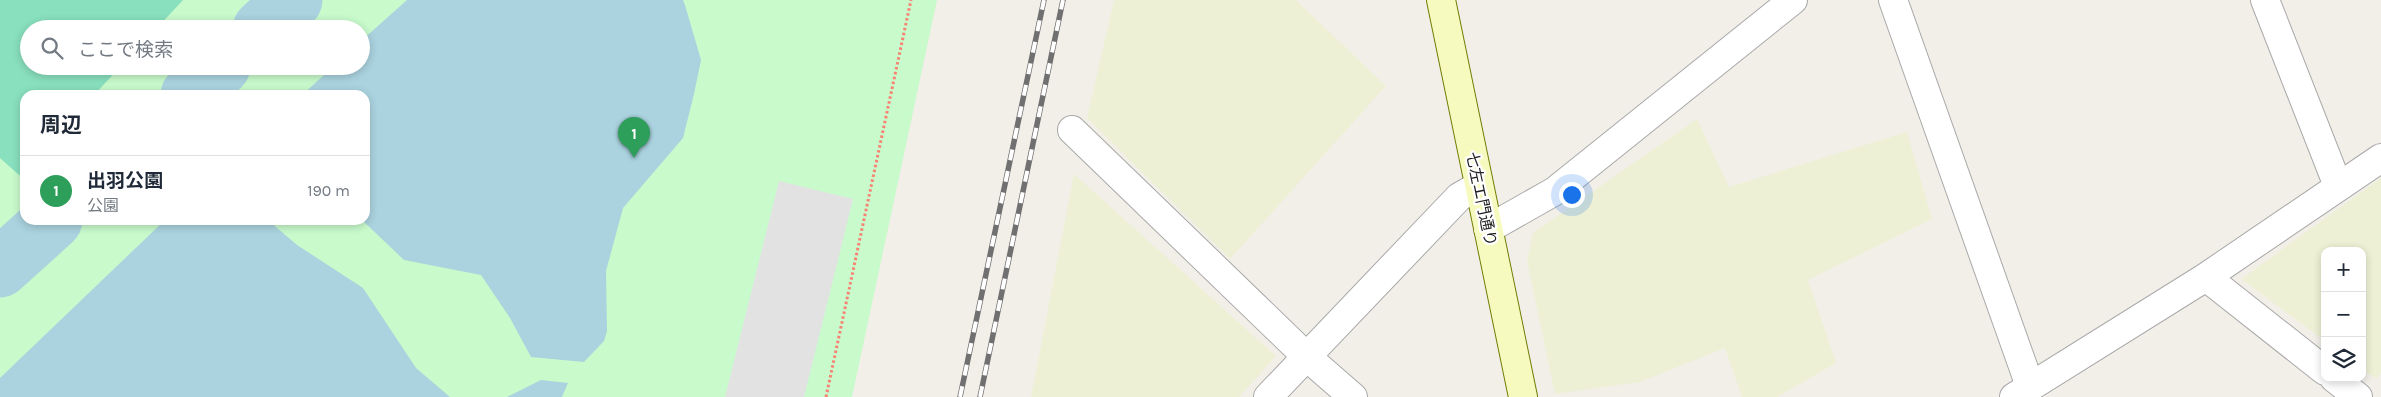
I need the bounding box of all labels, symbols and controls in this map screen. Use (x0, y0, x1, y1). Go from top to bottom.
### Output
search box (20, 20, 370, 75)
icon: search (38, 34, 66, 62)
text: ここで検索 (78, 39, 173, 61)
text: 周辺 (40, 113, 82, 137)
pin: 1 (618, 117, 650, 158)
street label: 七左エ門通り (1462, 150, 1501, 248)
text: 出羽公園 (87, 170, 163, 192)
text: 1 (53, 181, 59, 200)
text: 190 m (307, 181, 350, 200)
your location (1559, 182, 1585, 208)
text: 公園 (87, 196, 119, 215)
map controls (2321, 247, 2366, 382)
button: + (2321, 247, 2366, 292)
button: − (2321, 292, 2366, 337)
button: layers (2321, 337, 2366, 382)

